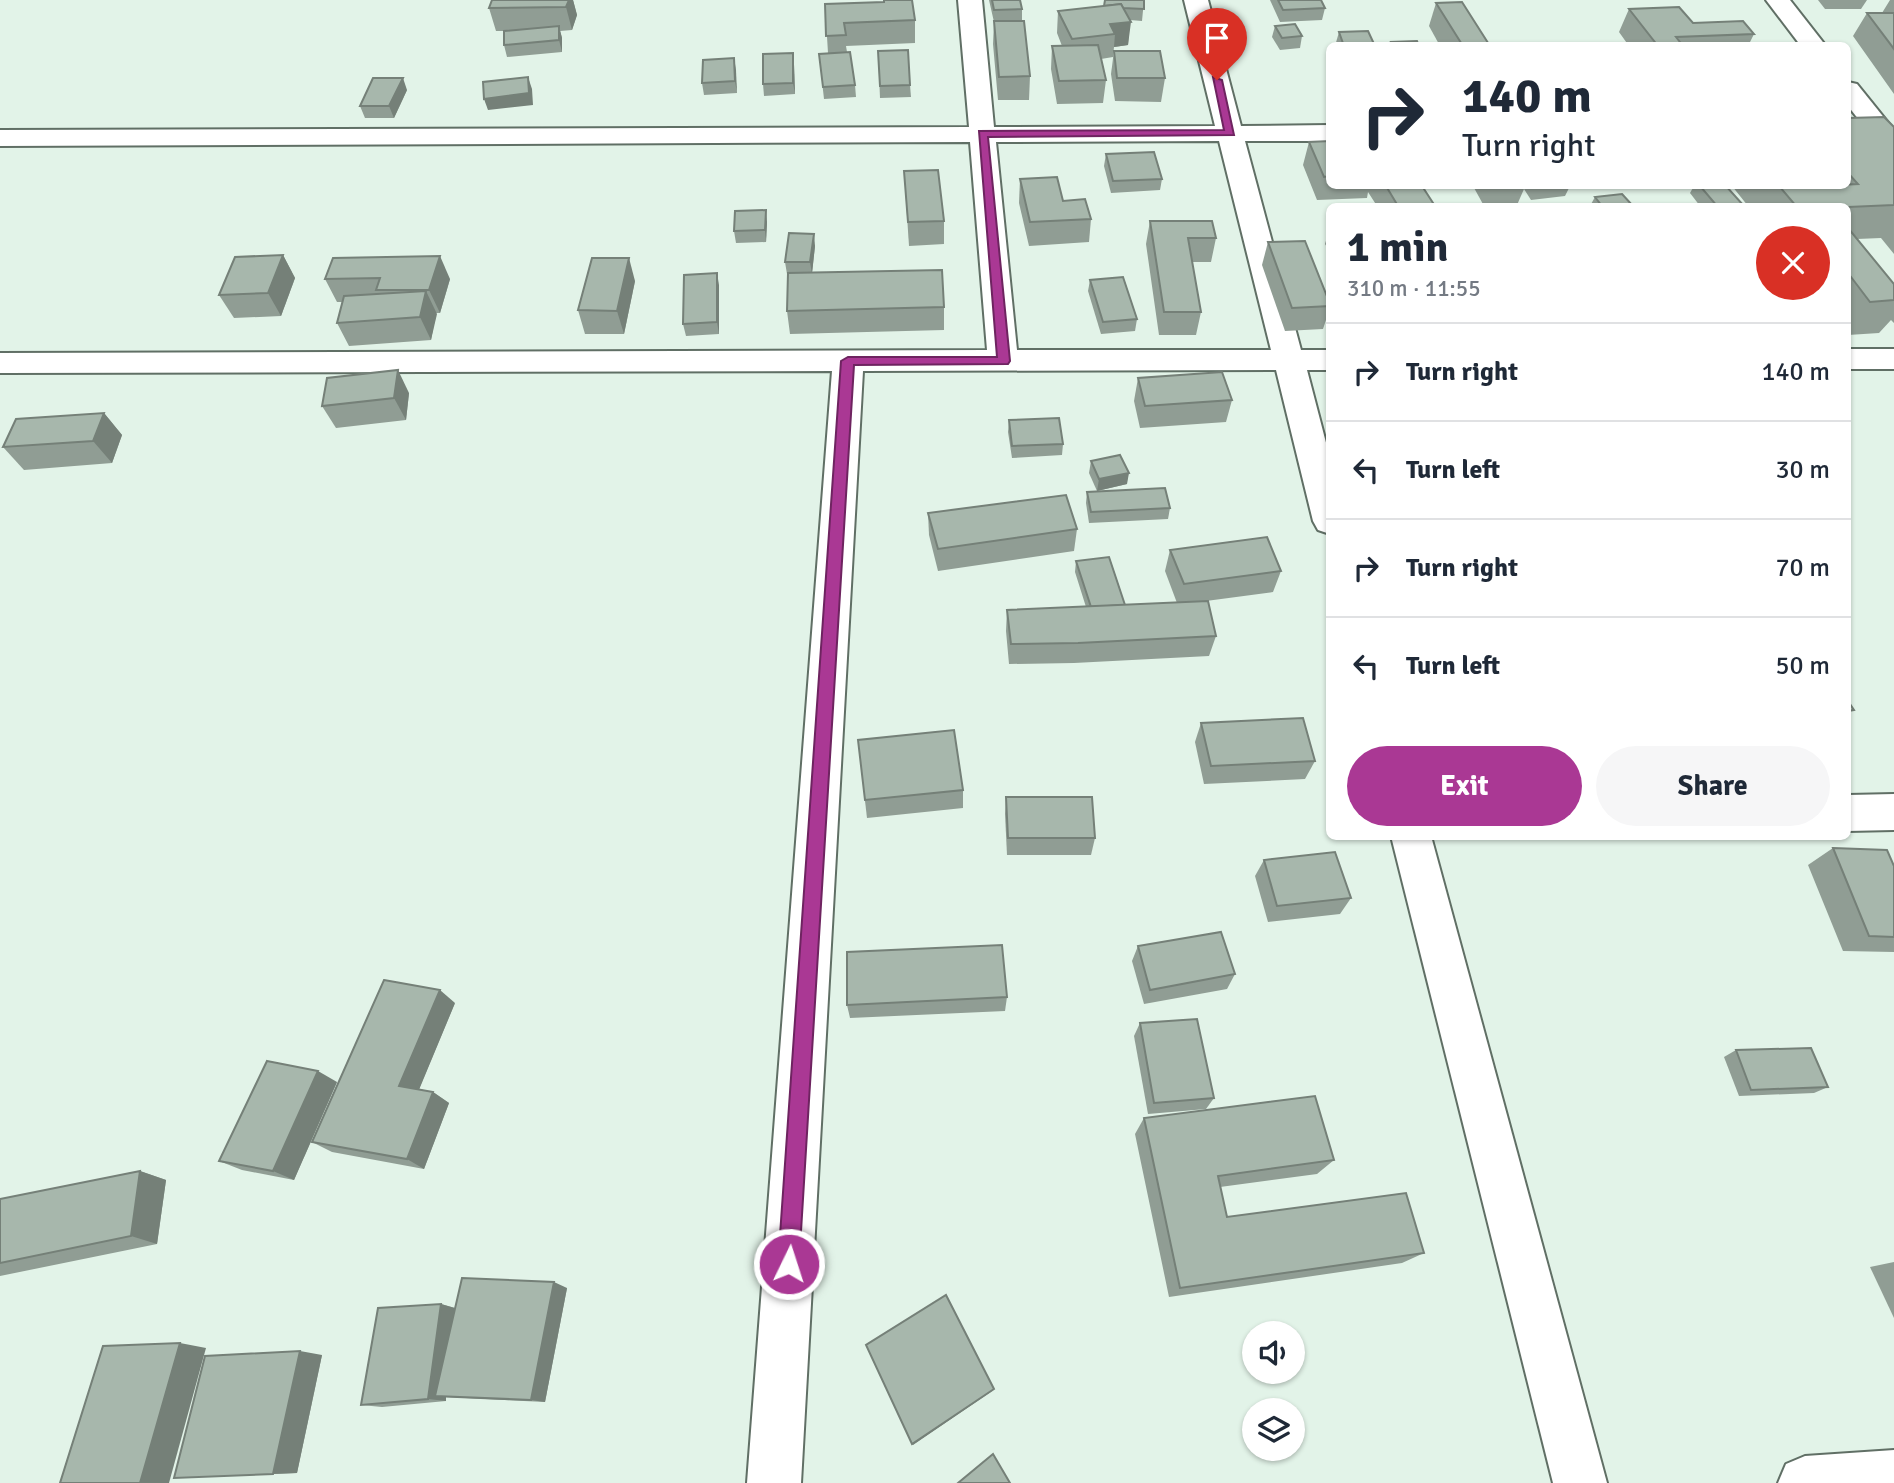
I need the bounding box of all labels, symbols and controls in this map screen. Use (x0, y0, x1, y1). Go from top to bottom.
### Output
pin (1187, 8, 1247, 80)
icon: arrive (1198, 19, 1236, 57)
text: 140 m (1462, 66, 1592, 126)
icon: right (1347, 70, 1438, 161)
text: Turn right (1462, 126, 1595, 165)
text: 1 min (1347, 222, 1448, 273)
button: close (1756, 226, 1830, 300)
text: 310 m · 11:55 (1347, 274, 1481, 303)
icon: right (1347, 353, 1385, 391)
text: Turn right (1406, 356, 1518, 388)
text: 140 m (1761, 356, 1830, 388)
icon: left (1347, 451, 1385, 489)
text: Turn left (1406, 454, 1500, 486)
text: 30 m (1775, 454, 1830, 486)
icon: right (1347, 549, 1385, 587)
text: Turn right (1406, 552, 1518, 584)
text: 70 m (1775, 552, 1830, 584)
icon: left (1347, 647, 1385, 685)
text: Turn left (1406, 650, 1500, 682)
text: 50 m (1775, 650, 1830, 682)
button: Exit (1347, 746, 1582, 826)
button: Share (1596, 746, 1830, 826)
position arrow (752, 1227, 826, 1301)
map controls (1242, 1321, 1305, 1461)
button: sound (1242, 1321, 1305, 1384)
button: layers (1242, 1398, 1305, 1461)

